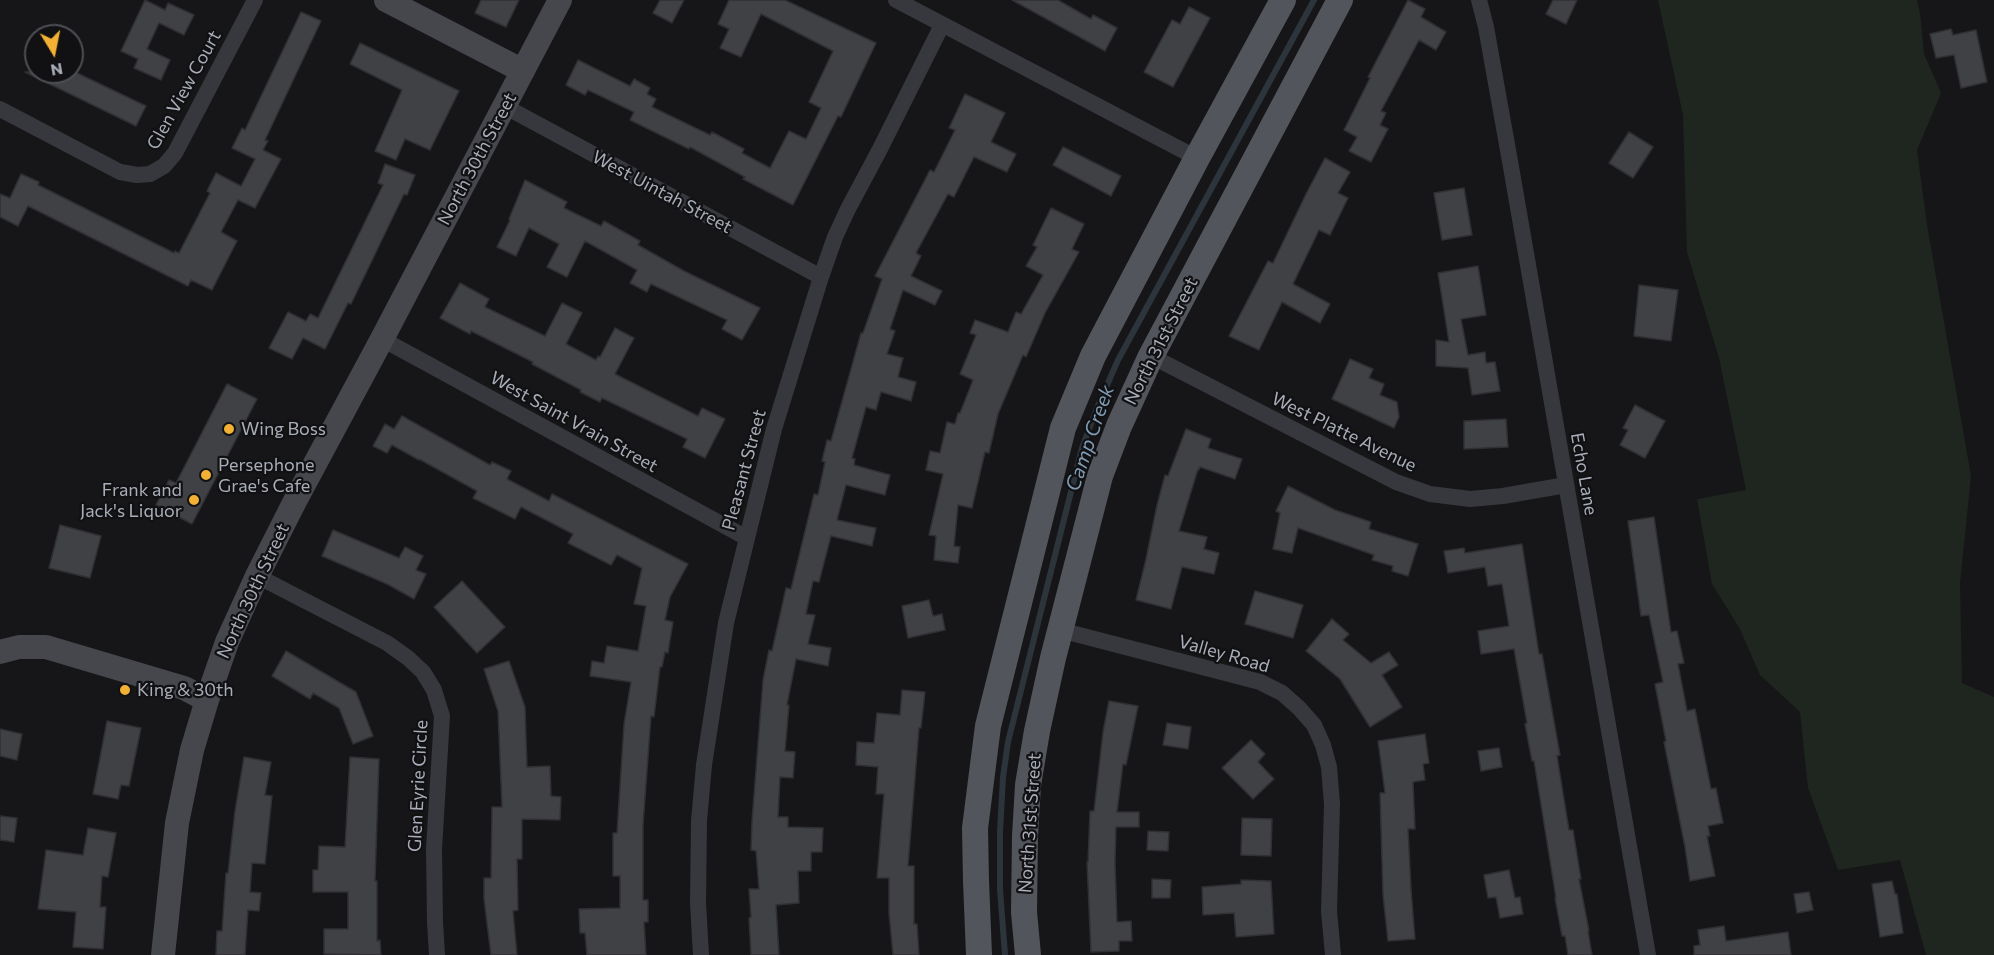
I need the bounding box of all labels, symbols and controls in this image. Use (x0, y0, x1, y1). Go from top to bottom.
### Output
north arrow (24, 24, 84, 84)
street label: Glen View Court (142, 27, 226, 153)
text: N (49, 60, 64, 81)
street label: North 30th Street (433, 89, 521, 229)
street label: West Uintah Street (588, 146, 736, 238)
street label: North 31st Street (1119, 274, 1203, 408)
street label: West Saint Vrain Street (486, 367, 662, 477)
water label: Camp Creek (1061, 382, 1119, 494)
street label: West Platte Avenue (1268, 388, 1420, 476)
street label: Pleasant Street (717, 407, 771, 533)
place label: Wing Boss (241, 418, 326, 440)
marker: Wing Boss (222, 422, 236, 436)
street label: Echo Lane (1566, 431, 1602, 517)
place label: Persephone Grae's Cafe (218, 454, 315, 496)
marker: Persephone Grae's Cafe (199, 468, 213, 482)
place label: Frank and Jack's Liquor (80, 479, 182, 522)
marker: Frank and Jack's Liquor (187, 493, 201, 507)
street label: North 30th Street (212, 520, 294, 662)
street label: Valley Road (1176, 631, 1272, 677)
place label: King & 30th (137, 679, 234, 701)
marker: King & 30th (118, 683, 132, 697)
street label: Glen Eyrie Circle (404, 719, 432, 853)
street label: North 31st Street (1014, 752, 1046, 894)

